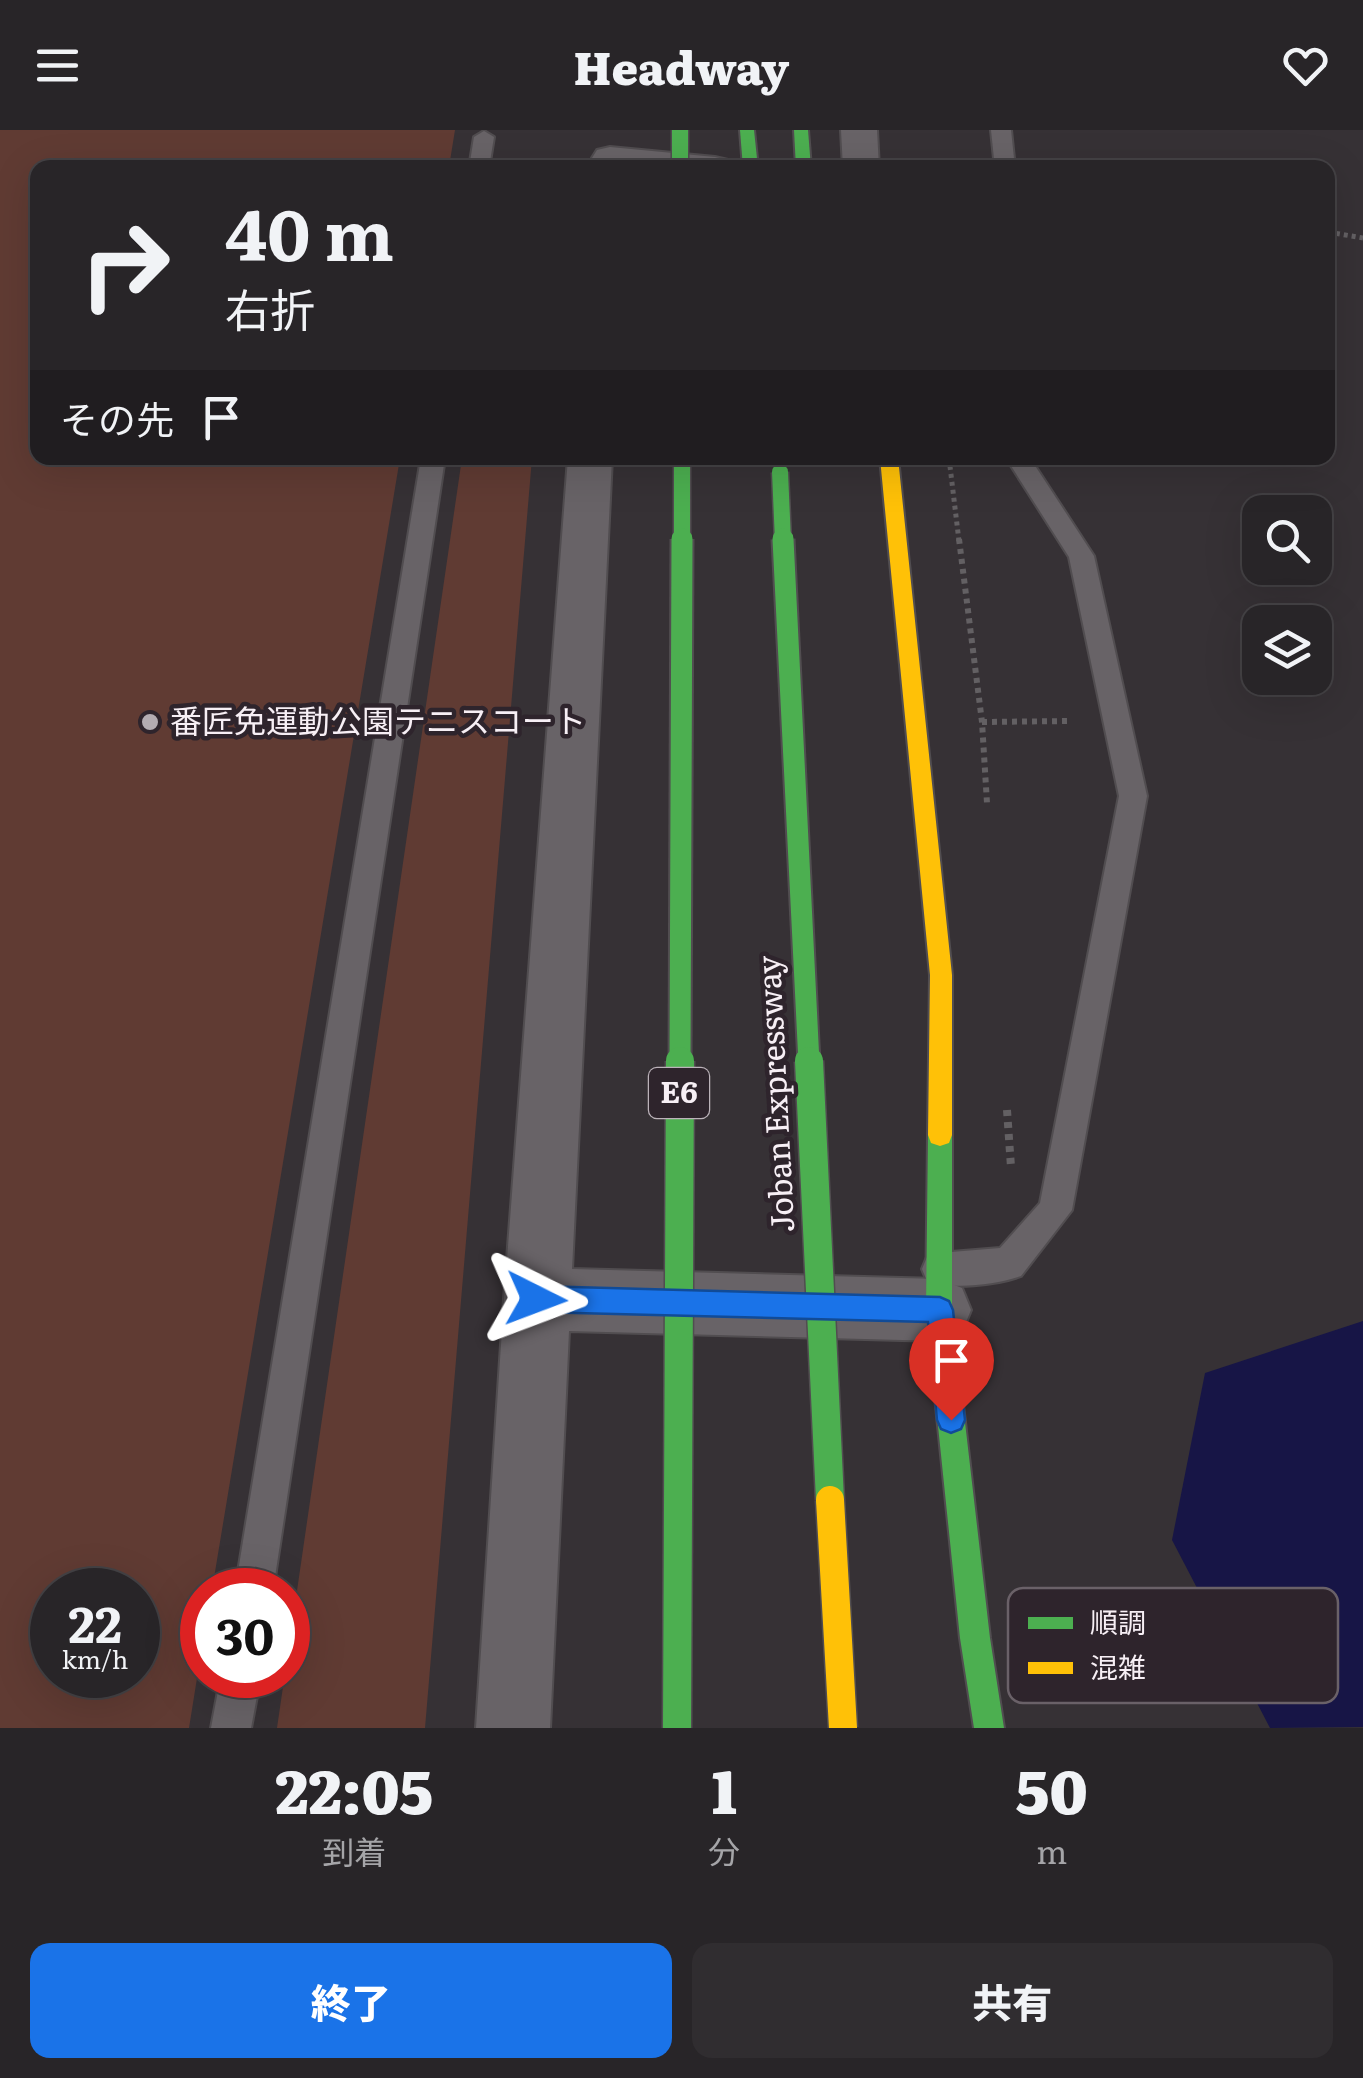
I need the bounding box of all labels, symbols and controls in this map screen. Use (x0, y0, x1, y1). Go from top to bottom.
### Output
text: Headway (574, 32, 789, 99)
icon: menu (30, 38, 85, 93)
icon: heart (1278, 38, 1333, 93)
text: 40 m (225, 179, 394, 283)
icon: right (60, 200, 190, 330)
text: 右折 (225, 274, 315, 341)
text: その先 (60, 389, 174, 446)
icon: arrive (194, 390, 249, 445)
map controls (1242, 495, 1332, 695)
button: search (1242, 495, 1332, 585)
button: layers (1242, 605, 1332, 695)
place label: 番匠免運動公園テニスコート (170, 695, 586, 743)
marker: 番匠免運動公園テニスコート (139, 711, 161, 733)
street label: Joban Expressway (742, 954, 804, 1234)
road number: E6 (649, 1068, 709, 1118)
position arrow (484, 1247, 588, 1351)
pin (909, 1318, 994, 1421)
icon: arrive (924, 1333, 979, 1388)
speed limit sign: 30 (180, 1568, 310, 1698)
text: 22 (68, 1584, 122, 1658)
legend (1008, 1588, 1338, 1703)
text: 順調 (1090, 1600, 1146, 1642)
text: km/h (62, 1640, 128, 1677)
text: 混雑 (1090, 1645, 1146, 1687)
text: 22:05 (275, 1743, 433, 1832)
text: 1 (712, 1743, 737, 1832)
text: 50 (1016, 1743, 1088, 1832)
text: 到着 (322, 1826, 386, 1874)
text: 分 (708, 1826, 740, 1874)
text: m (1036, 1826, 1067, 1874)
button: 終了 (30, 1943, 672, 2058)
button: 共有 (692, 1943, 1333, 2058)

